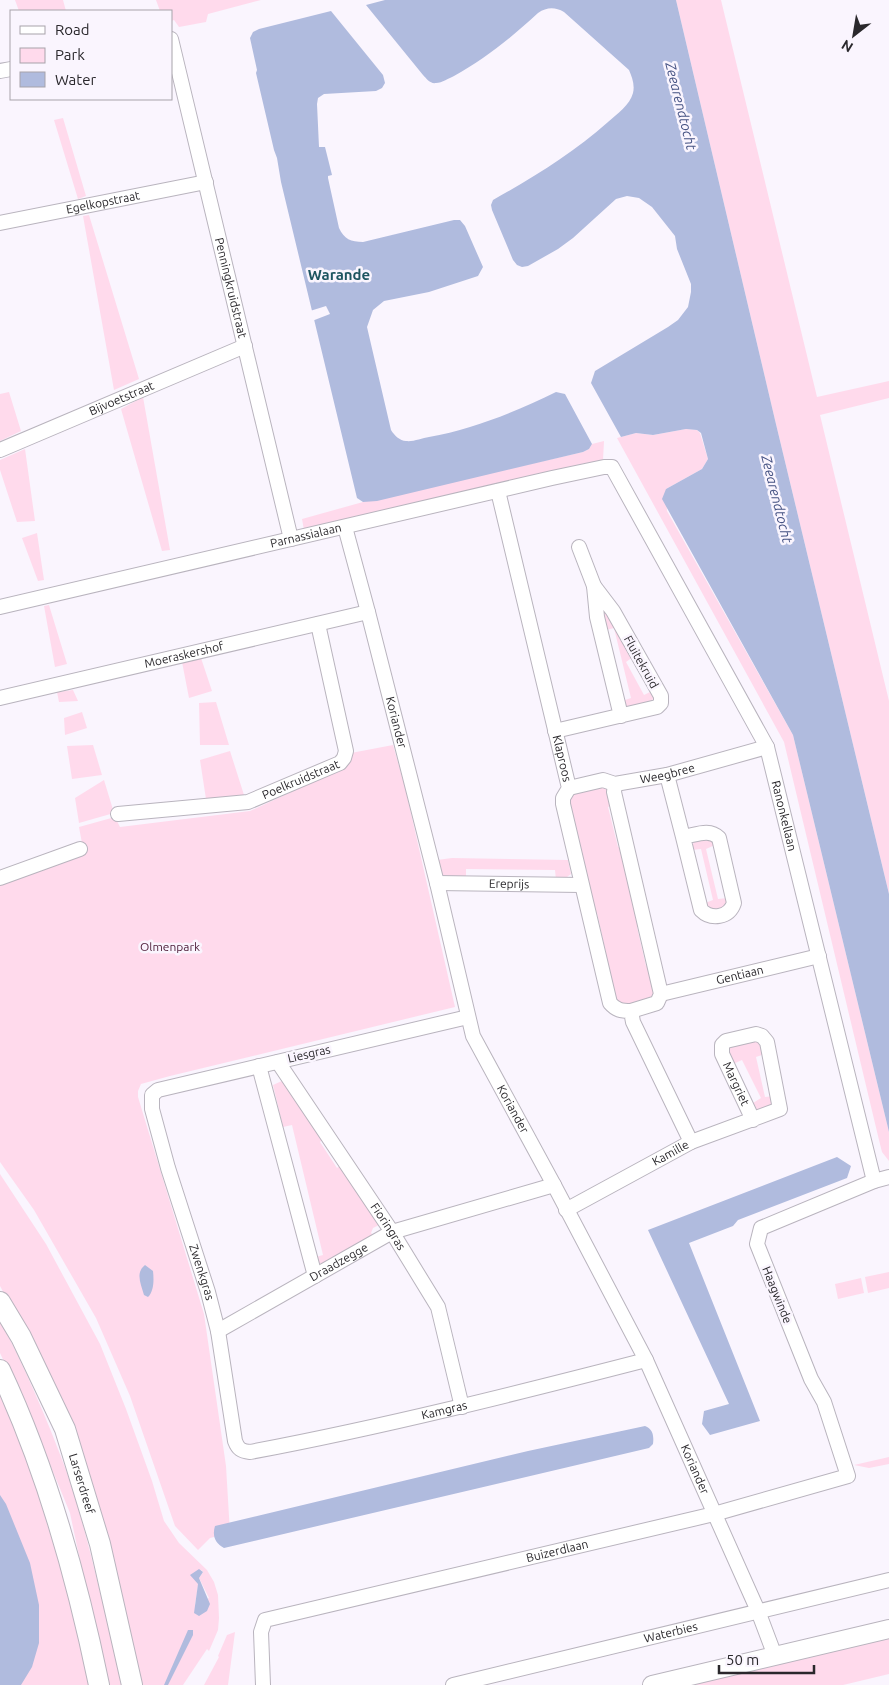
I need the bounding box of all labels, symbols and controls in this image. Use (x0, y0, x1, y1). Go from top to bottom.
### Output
legend (10, 10, 172, 100)
north arrow (829, 10, 879, 60)
text: Road (55, 21, 90, 38)
text: N (839, 37, 856, 56)
text: Park (55, 46, 85, 63)
water label: Zeearendtocht (662, 59, 700, 152)
text: Water (55, 71, 96, 88)
street label: Egelkopstraat (65, 188, 141, 216)
street label: Penningkruidstraat (213, 236, 250, 340)
district label: Warande (308, 266, 370, 283)
street label: Bijvoetstraat (87, 378, 156, 417)
water label: Zeearendtocht (758, 452, 796, 545)
street label: Parnassialaan (269, 520, 343, 550)
street label: Fluitekruid (622, 633, 661, 690)
street label: Moeraskershof (143, 639, 225, 670)
street label: Koriander (384, 695, 410, 750)
street label: Klaproos (551, 734, 574, 783)
street label: Poelkruidstraat (260, 757, 342, 801)
street label: Weegbree (639, 761, 696, 786)
street label: Ranonkellaan (769, 779, 799, 852)
street label: Ereprijs (489, 877, 529, 890)
park label: Olmenpark (140, 940, 200, 953)
street label: Gentiaan (715, 963, 765, 987)
street label: Liesgras (286, 1042, 332, 1065)
street label: Margriet (721, 1060, 752, 1108)
street label: Koriander (495, 1082, 532, 1136)
street label: Kamille (650, 1138, 691, 1168)
street label: Fioringras (368, 1200, 408, 1252)
street label: Draadzegge (307, 1240, 370, 1284)
street label: Zwenkgras (187, 1242, 217, 1302)
street label: Haagwinde (760, 1264, 795, 1325)
street label: Kamgras (420, 1398, 468, 1422)
street label: Koriander (679, 1442, 712, 1496)
street label: Larserdreef (67, 1452, 98, 1516)
street label: Buizerdlaan (525, 1537, 590, 1564)
street label: Waterbies (643, 1619, 699, 1645)
scale bar (719, 1642, 814, 1674)
text: 50 m (726, 1651, 759, 1668)

